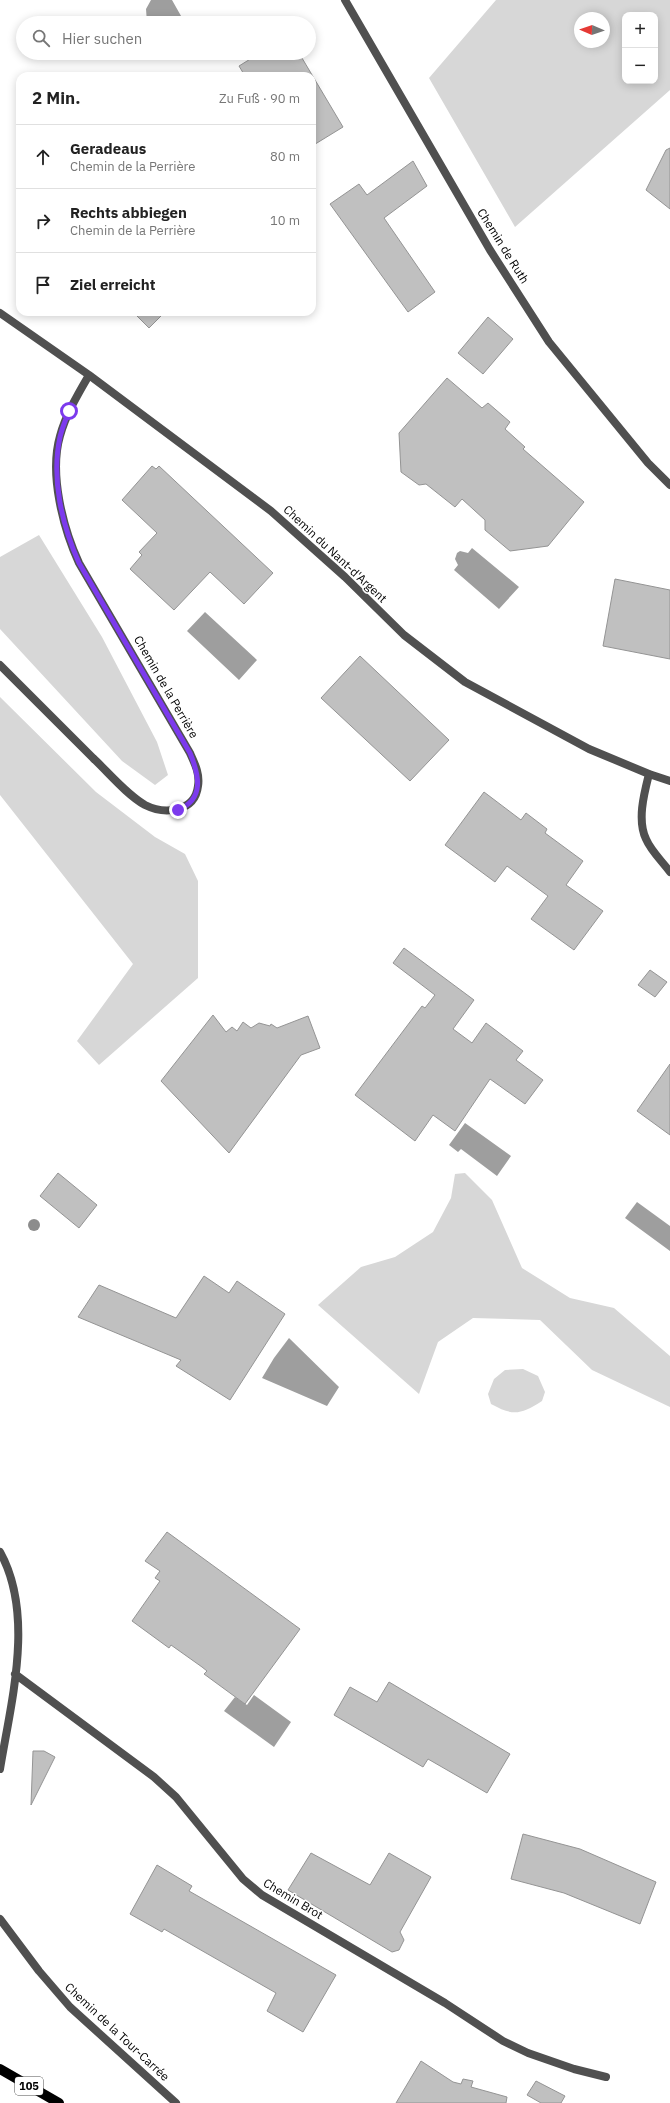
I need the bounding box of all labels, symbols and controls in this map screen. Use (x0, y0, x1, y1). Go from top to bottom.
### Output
north arrow (574, 12, 610, 48)
map controls (622, 12, 658, 84)
button: + (622, 12, 658, 48)
search box (16, 16, 316, 60)
icon: search (30, 27, 52, 49)
text: Hier suchen (62, 29, 142, 48)
button: − (622, 48, 658, 84)
text: 2 Min. (32, 87, 80, 109)
text: Zu Fuß · 90 m (219, 90, 300, 107)
text: Geradeaus (70, 139, 146, 158)
icon: ahead (32, 146, 54, 168)
text: 80 m (270, 148, 300, 165)
text: Chemin de la Perrière (70, 158, 195, 175)
text: Rechts abbiegen (70, 203, 187, 222)
street label: Chemin de Ruth (474, 205, 533, 286)
icon: right (32, 210, 54, 232)
text: 10 m (270, 212, 300, 229)
text: Chemin de la Perrière (70, 222, 195, 239)
icon: arrive (32, 274, 54, 296)
text: Ziel erreicht (70, 275, 156, 294)
route start (60, 402, 78, 420)
street label: Chemin du Nant-d'Argent (280, 502, 390, 606)
street label: Chemin de la Perrière (131, 633, 202, 741)
route end (169, 801, 187, 819)
street label: Chemin Brot (261, 1875, 326, 1922)
street label: Chemin de la Tour-Carrée (62, 1979, 173, 2084)
road number: 105 (15, 2077, 43, 2095)

